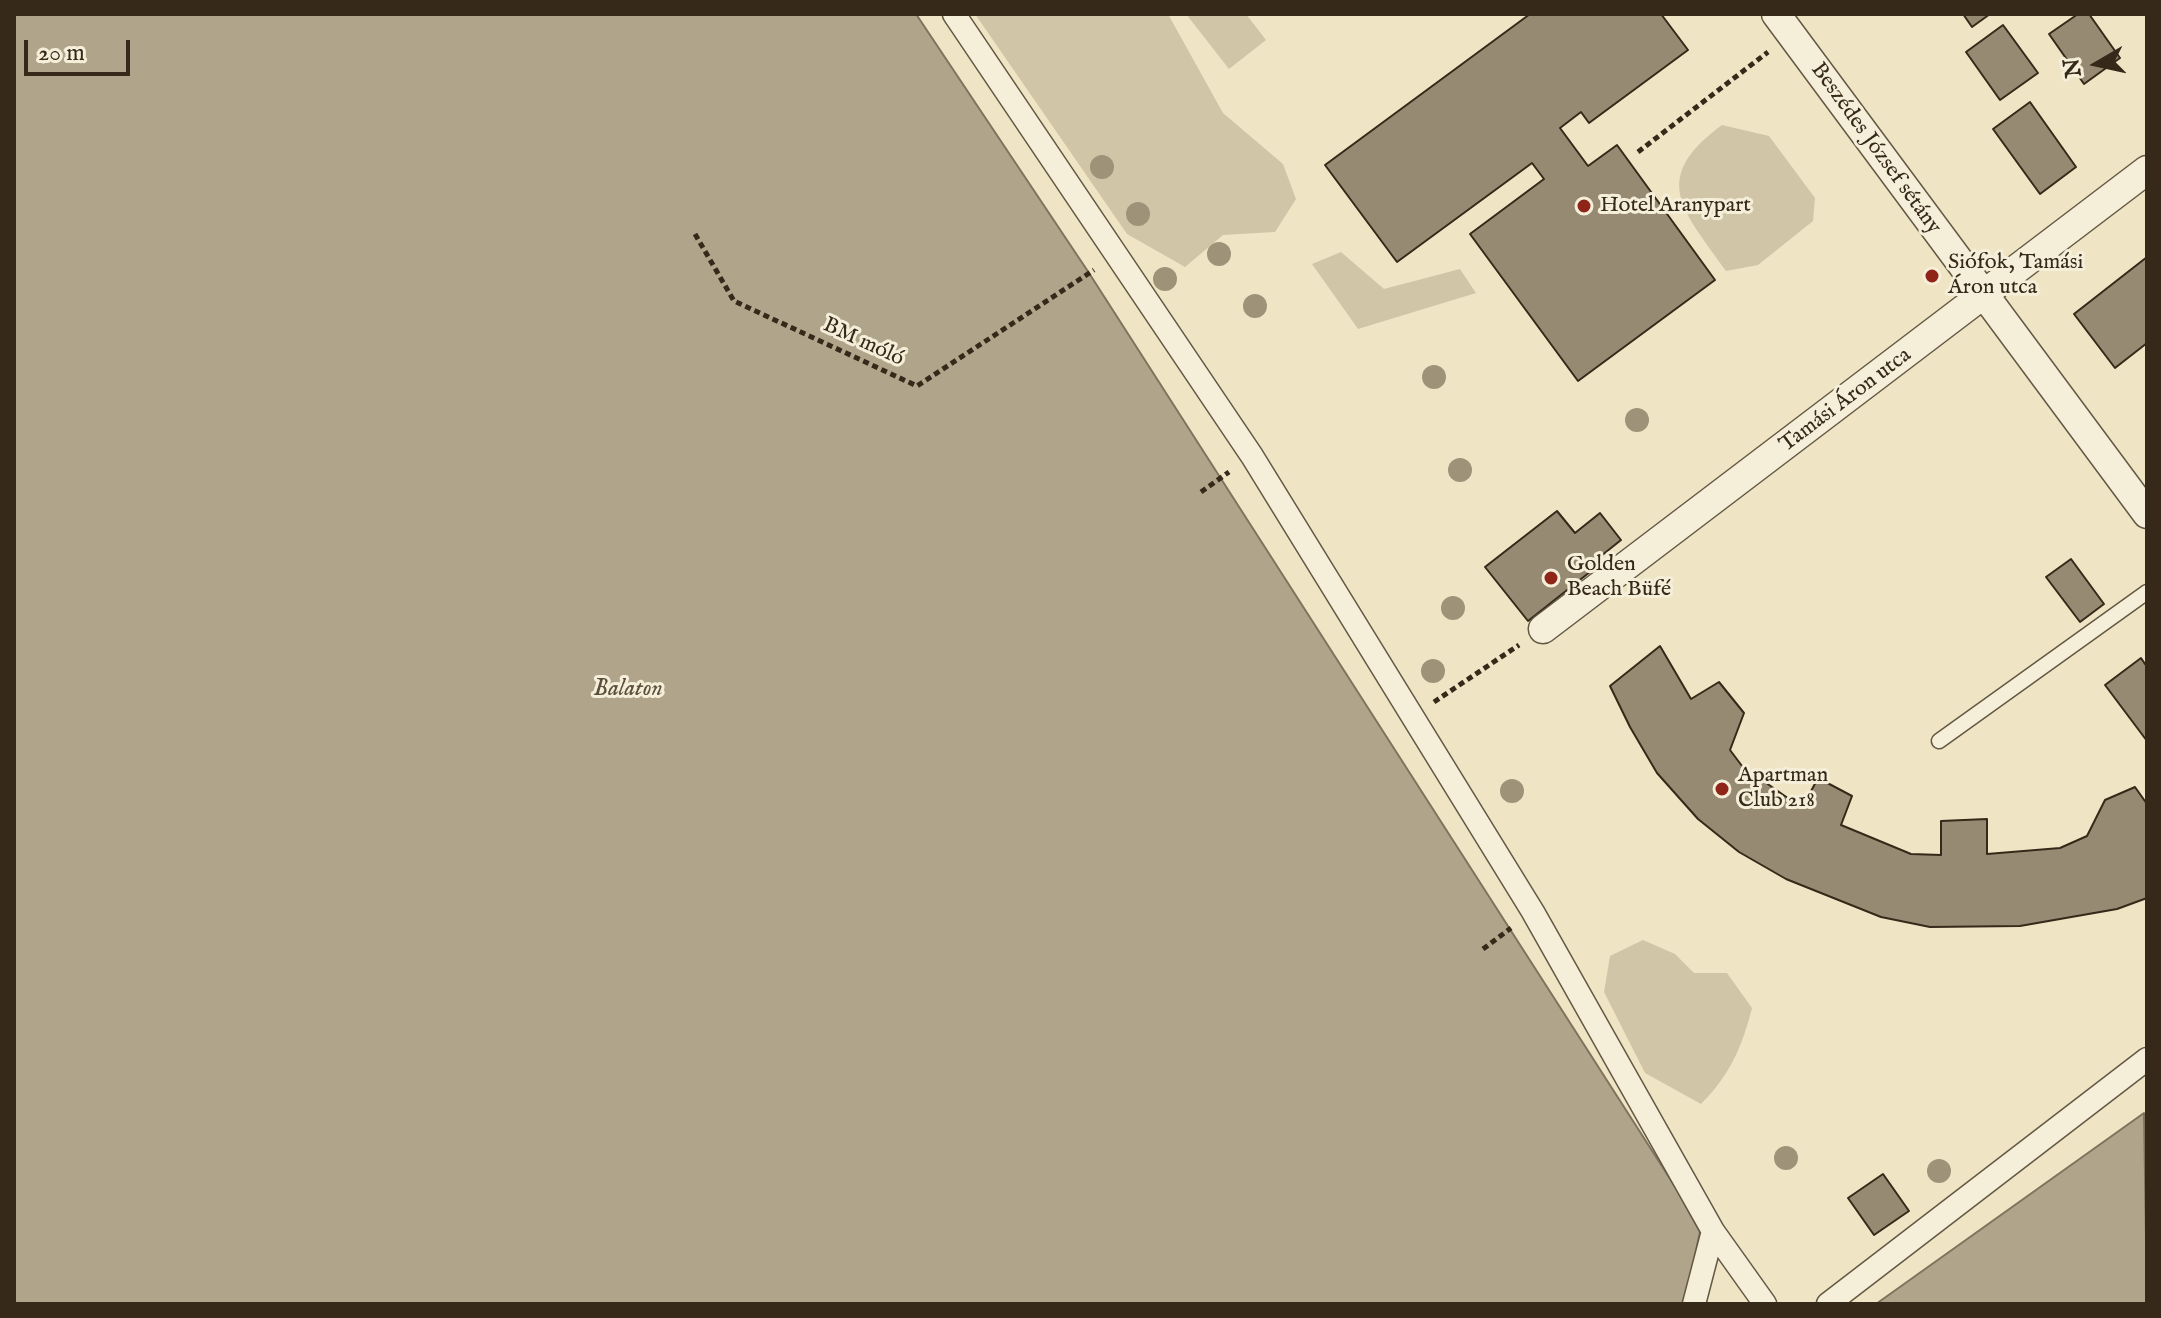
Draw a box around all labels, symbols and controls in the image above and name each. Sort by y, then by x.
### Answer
scale bar [28,24,134,74]
north arrow [2057,24,2137,104]
text: 20 m [38,38,85,69]
text: N [2058,56,2089,79]
street label: Beszédes József sétány [1804,58,1946,240]
place label: Hotel Aranypart [1600,193,1751,219]
marker: Hotel Aranypart [1575,197,1593,215]
place label: Siófok, Tamási Áron utca [1948,250,2083,302]
marker: Siófok, Tamási Áron utca [1923,267,1941,285]
street label: BM móló [818,313,908,373]
street label: Tamási Áron utca [1775,343,1917,459]
place label: Golden Beach Büfé [1567,552,1671,604]
marker: Golden Beach Büfé [1542,569,1560,587]
water label: Balaton [593,676,663,704]
place label: Apartman Club 218 [1738,763,1828,814]
marker: Apartman Club 218 [1713,780,1731,798]

